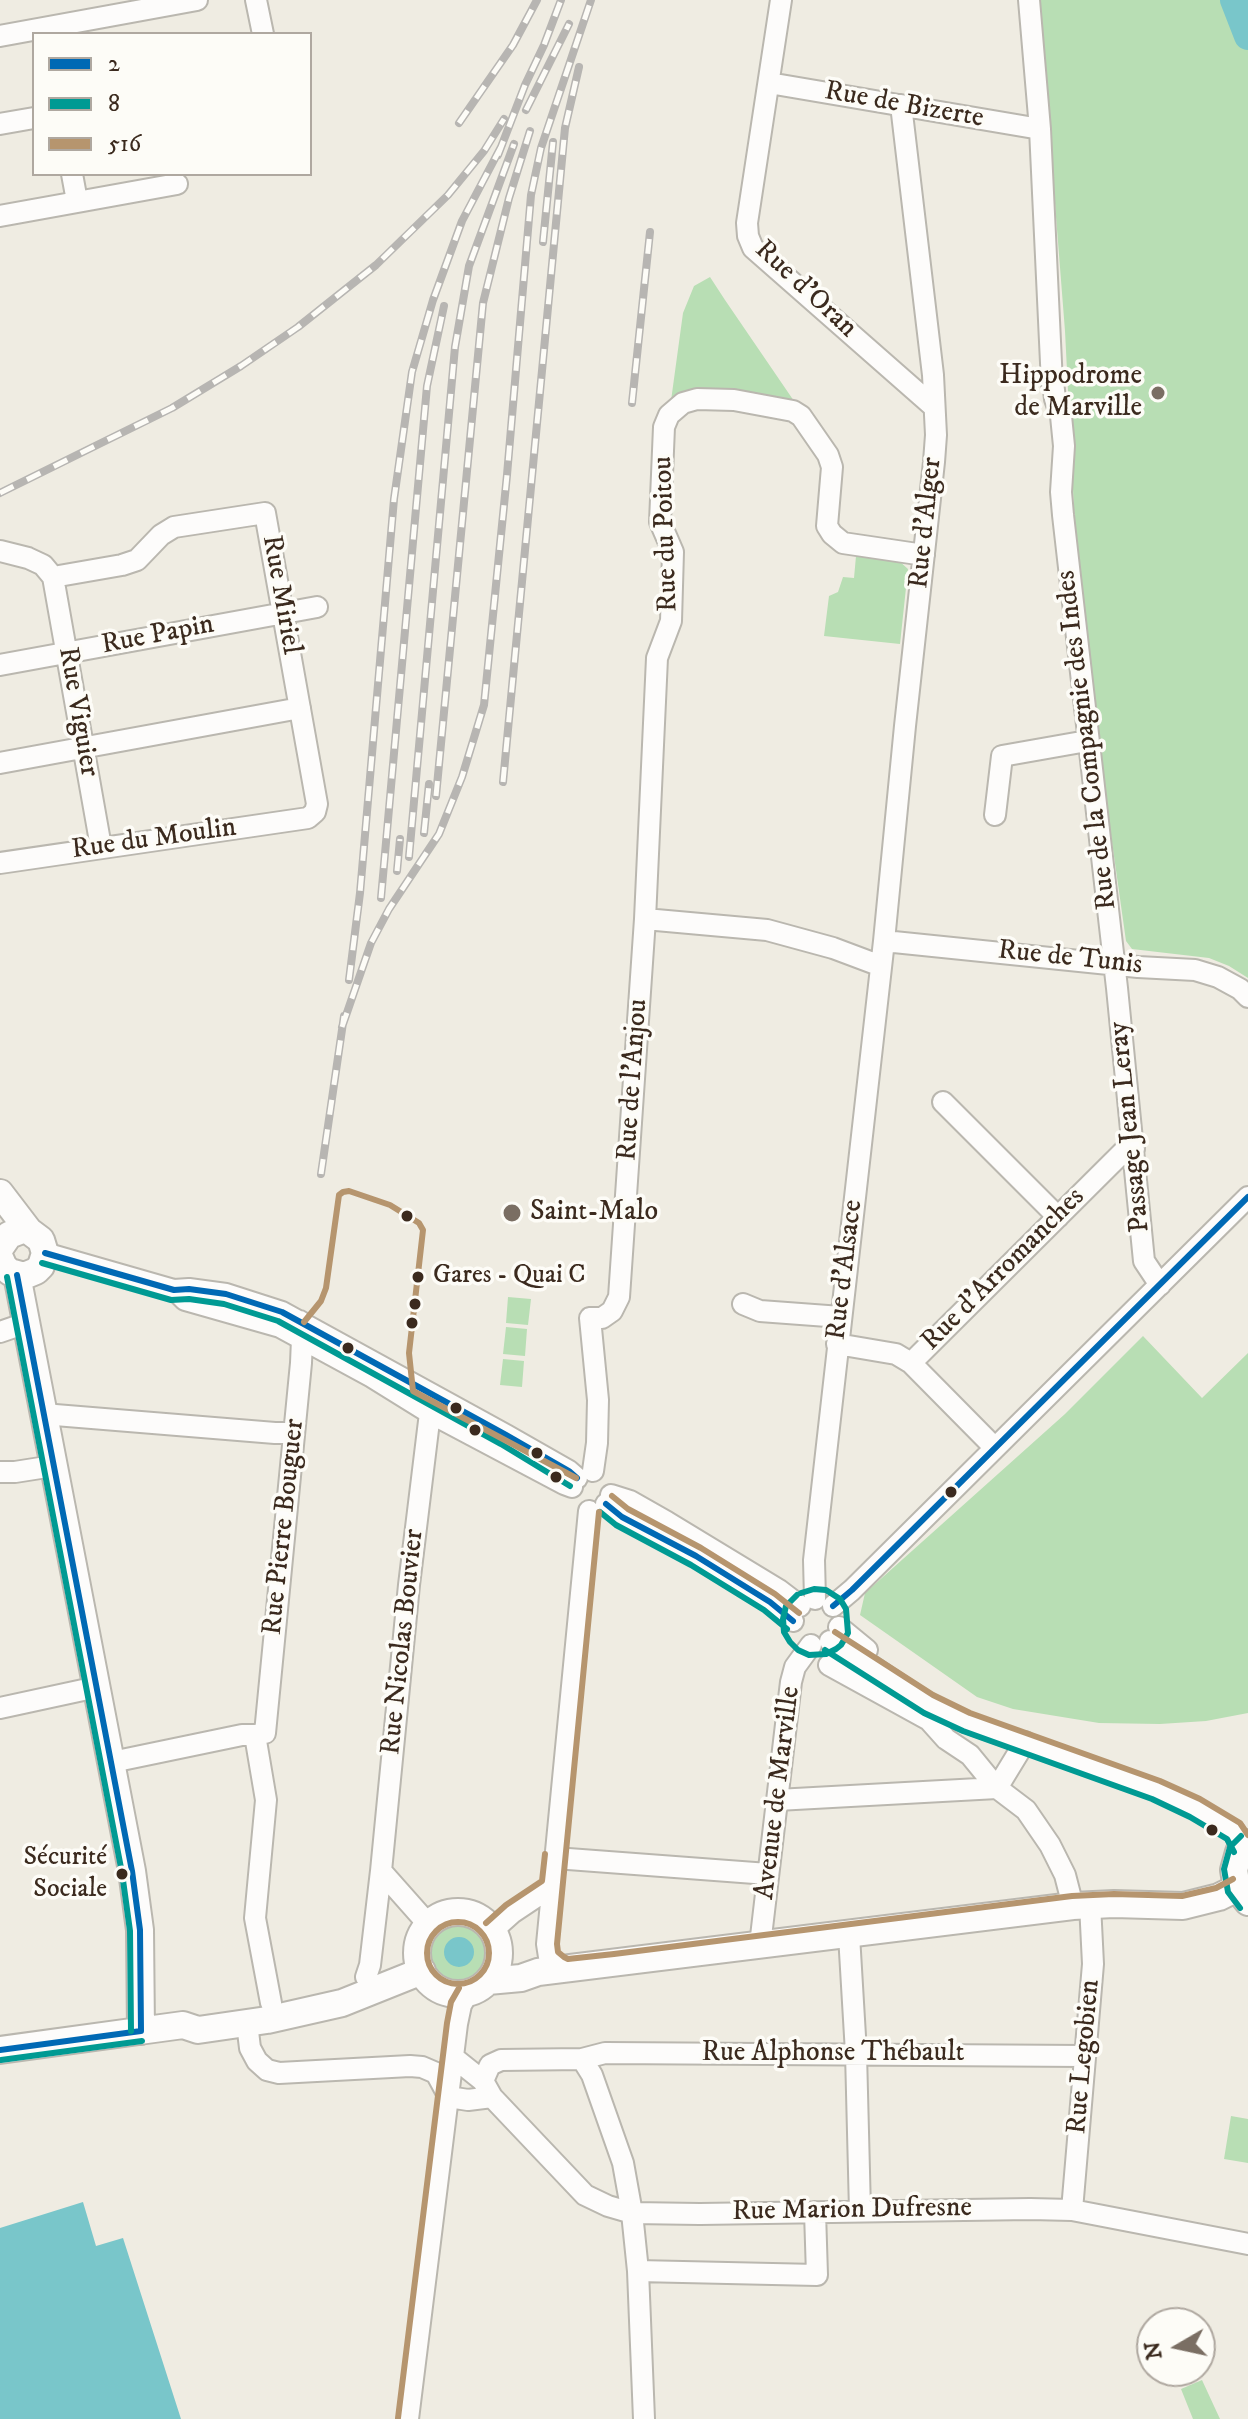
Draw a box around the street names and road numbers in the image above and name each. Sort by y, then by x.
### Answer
street label: Rue de Bizerte [822,75,986,137]
street label: Rue d'Oran [747,234,863,346]
street label: Rue du Poitou [647,456,687,612]
street label: Rue d'Alger [903,456,951,590]
street label: Rue Miriel [253,533,307,657]
street label: Rue de la Compagnie des Indes [1050,568,1126,912]
street label: Rue Papin [99,609,217,663]
street label: Rue Viguier [49,645,105,779]
street label: Rue du Moulin [70,812,238,868]
street label: Rue de Tunis [996,935,1144,983]
street label: Rue de l'Anjou [612,998,656,1162]
street label: Passage Jean Leray [1103,1020,1159,1234]
street label: Rue d'Arromanches [915,1181,1093,1359]
street label: Rue d'Alsace [821,1198,871,1342]
street label: Rue Pierre Bouguer [257,1417,313,1637]
street label: Rue Nicolas Bouvier [375,1527,433,1757]
street label: Avenue de Marville [749,1685,809,1901]
street label: Rue Legobien [1061,1978,1109,2136]
street label: Rue Alphonse Thébault [702,2037,964,2071]
street label: Rue Marion Dufresne [732,2192,972,2230]

